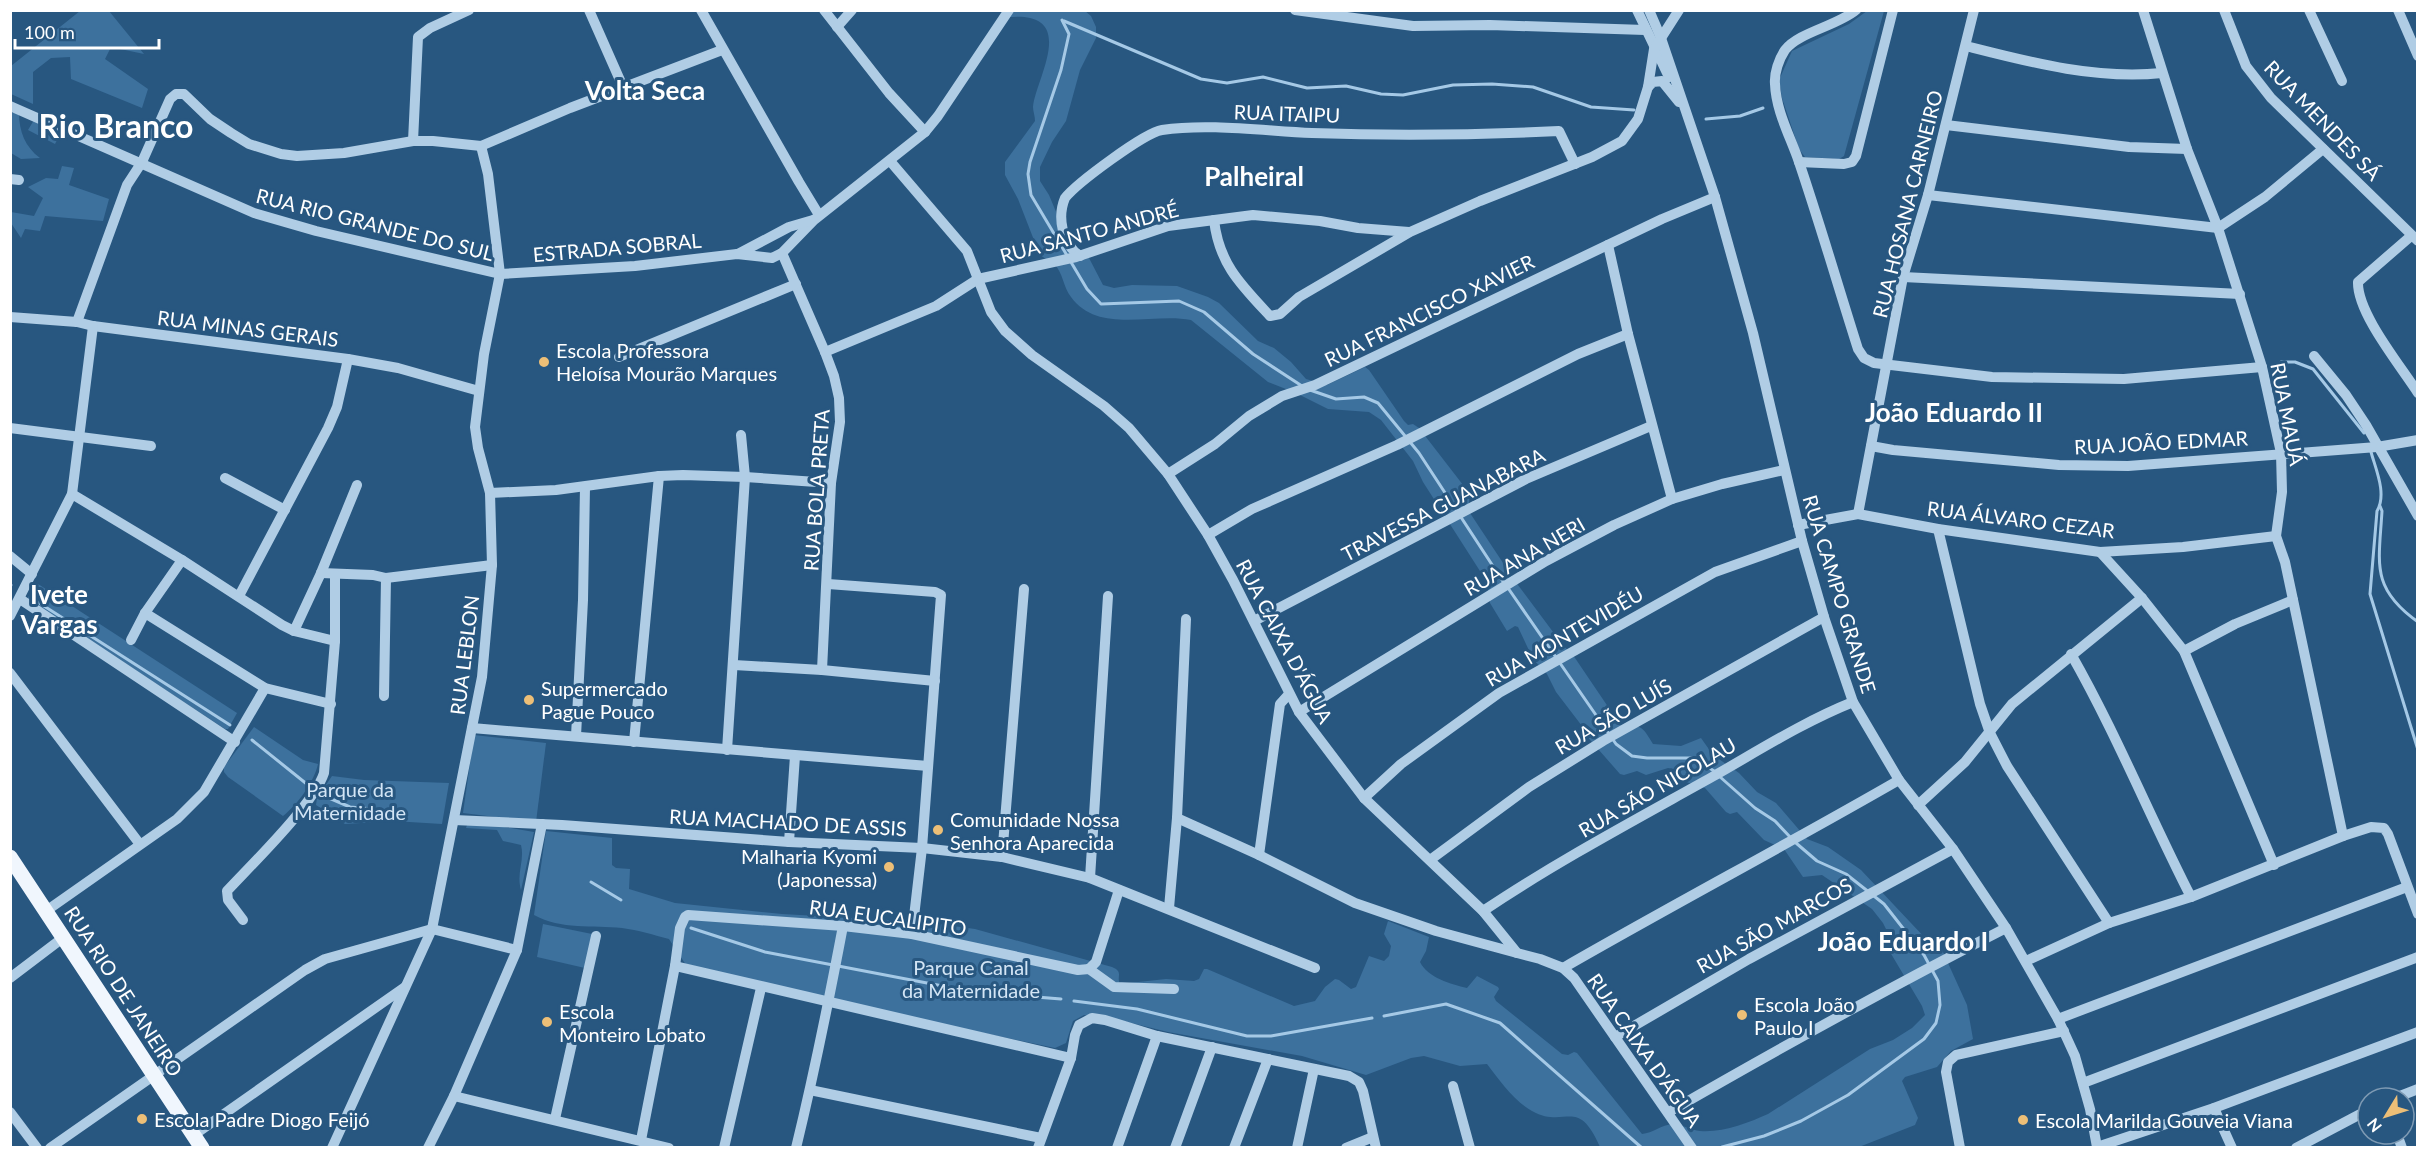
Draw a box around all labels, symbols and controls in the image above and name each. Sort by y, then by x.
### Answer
scale bar [15,12,159,50]
text: 100 m [24,21,75,43]
street label: RUA MENDES SÁ [2260,55,2387,185]
district label: Volta Seca [584,74,705,106]
street label: RUA HOSANA CARNEIRO [1867,88,1947,320]
street label: RUA ITAIPU [1233,99,1341,127]
district label: Rio Branco [39,106,193,145]
district label: Palheiral [1204,160,1304,192]
street label: RUA RIO GRANDE DO SUL [254,183,496,265]
street label: RUA SANTO ANDRÉ [997,197,1181,267]
street label: ESTRADA SOBRAL [532,228,702,266]
street label: RUA FRANCISCO XAVIER [1320,249,1538,371]
street label: RUA MINAS GERAIS [156,305,340,351]
place label: Escola Professora Heloísa Mourão Marques [556,338,777,385]
marker: Escola Professora Heloísa Mourão Marques [537,355,551,369]
street label: RUA MAUÁ [2266,360,2310,468]
district label: João Eduardo II [1865,396,2043,428]
street label: RUA BOLA PRETA [798,408,834,572]
street label: RUA JOÃO EDMAR [2073,425,2249,459]
street label: TRAVESSA GUANABARA [1337,442,1549,566]
street label: RUA CAMPO GRANDE [1798,492,1882,696]
street label: RUA ÁLVARO CEZAR [1926,496,2117,542]
street label: RUA ANA NERI [1459,512,1589,600]
street label: RUA CAIXA D'ÁGUA [1232,555,1339,727]
district label: Ivete Vargas [19,578,98,640]
street label: RUA MONTEVIDÉU [1481,581,1647,691]
street label: RUA LEBLON [445,594,483,716]
street label: RUA SÃO LUÍS [1550,673,1676,759]
place label: Supermercado Pague Pouco [541,676,668,723]
marker: Supermercado Pague Pouco [522,693,536,707]
street label: RUA SÃO NICOLAU [1574,732,1740,842]
park label: Parque da Maternidade [294,777,406,824]
street label: RUA MACHADO DE ASSIS [669,804,907,840]
place label: Comunidade Nossa Senhora Aparecida [950,807,1120,854]
marker: Comunidade Nossa Senhora Aparecida [931,823,945,837]
place label: Malharia Kyomi (Japonessa) [741,844,877,891]
marker: Malharia Kyomi (Japonessa) [882,860,896,874]
street label: RUA SÃO MARCOS [1692,872,1856,978]
street label: RUA EUCALIPITO [808,894,968,940]
street label: RUA RIO DE JANEIRO [60,901,188,1081]
district label: João Eduardo I [1818,925,1988,957]
park label: Parque Canal da Maternidade [902,955,1040,1002]
street label: RUA CAIXA D'ÁGUA [1583,969,1707,1132]
place label: Escola João Paulo I [1754,992,1855,1039]
place label: Escola Monteiro Lobato [559,999,706,1046]
marker: Escola João Paulo I [1735,1008,1749,1022]
marker: Escola Monteiro Lobato [540,1015,554,1029]
north arrow [2356,1086,2416,1146]
place label: Escola Padre Diogo Feijó [154,1107,370,1131]
place label: Escola Marilda Gouveia Viana [2035,1108,2293,1132]
marker: Escola Padre Diogo Feijó [135,1112,149,1126]
marker: Escola Marilda Gouveia Viana [2016,1113,2030,1127]
text: N [2363,1115,2385,1136]

